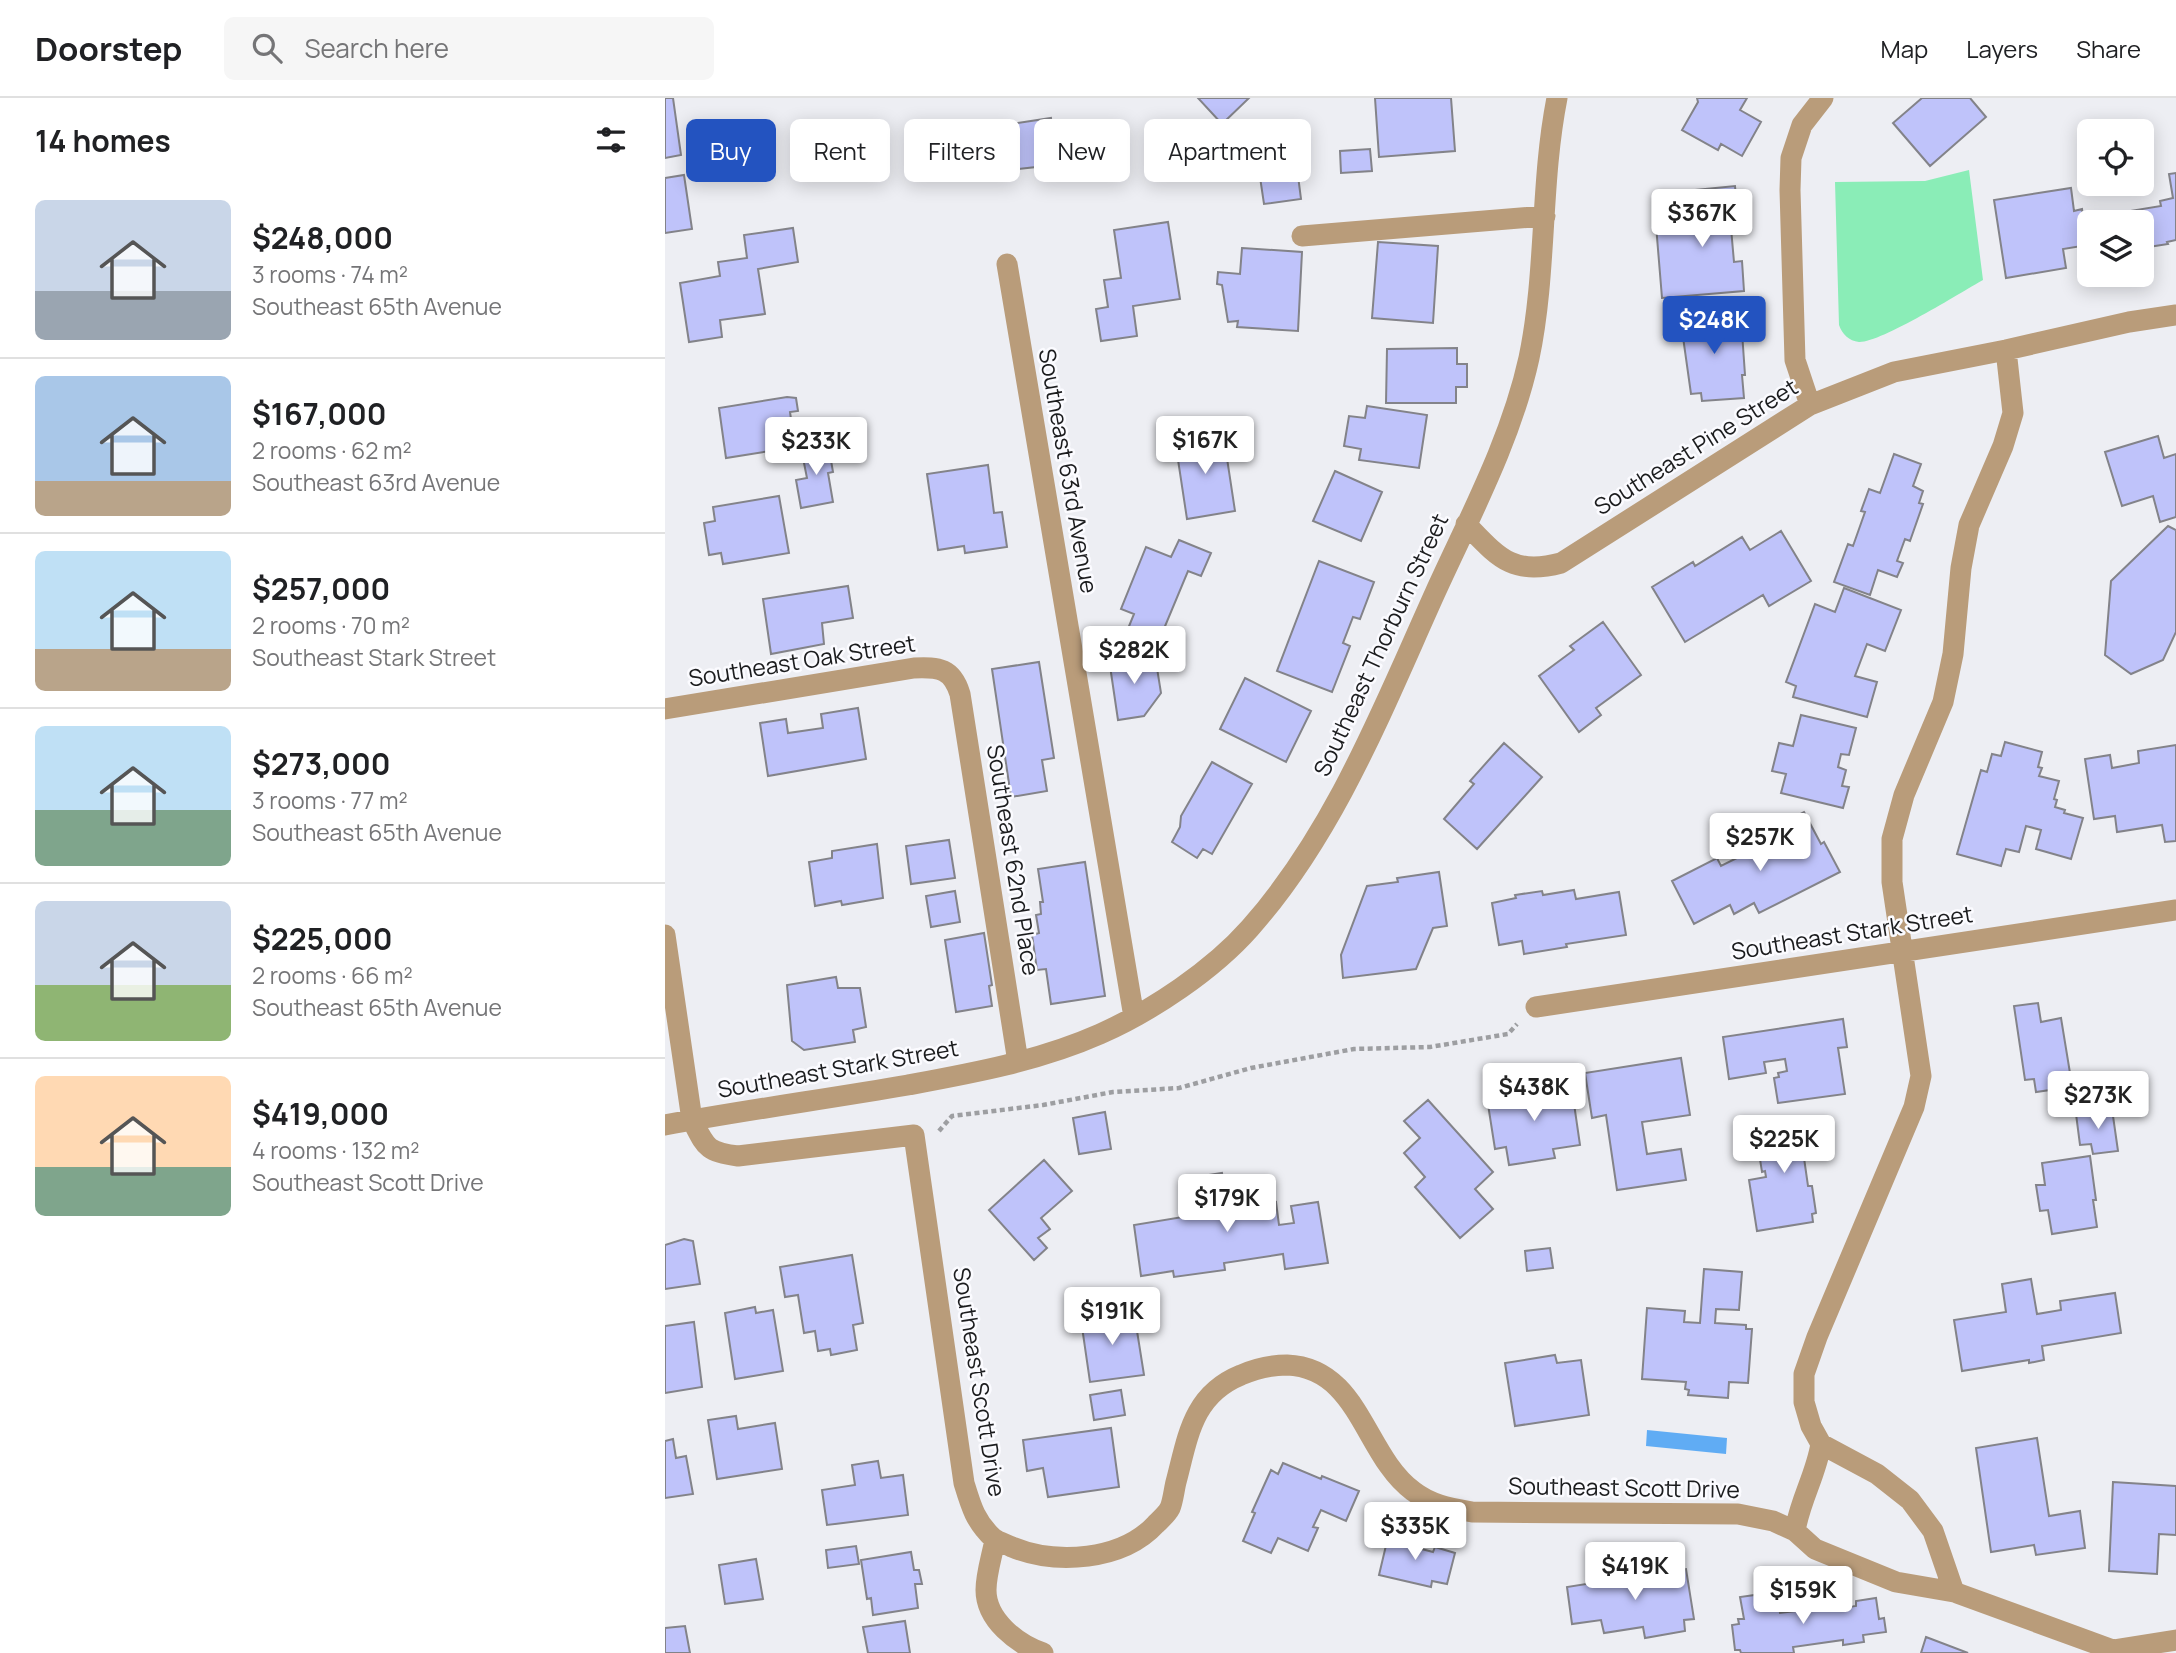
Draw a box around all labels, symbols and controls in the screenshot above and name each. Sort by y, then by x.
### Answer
search box [224,17,714,80]
text: Doorstep [35,26,182,71]
icon: search [248,29,286,67]
text: Search here [304,30,449,66]
text: Map [1881,32,1928,65]
text: Layers [1966,32,2038,65]
text: Share [2076,32,2141,65]
chip: Buy [686,119,776,182]
chip: Rent [790,119,890,182]
chip: Filters [904,119,1020,182]
chip: New [1034,119,1130,182]
chip: Apartment [1144,119,1311,182]
map controls [2077,119,2154,287]
button: locate [2077,119,2154,196]
text: 14 homes [35,120,171,161]
icon: filters [592,121,630,159]
pin: $367K [1653,190,1751,249]
text: $367K [1667,196,1737,228]
button: layers [2077,210,2154,287]
text: $248,000 [252,217,393,258]
icon: home [91,228,175,312]
text: 3 rooms · 74 m² [252,258,408,290]
text: Southeast 65th Avenue [252,290,502,322]
pin: $248K [1665,296,1763,356]
text: $248K [1679,303,1749,335]
street label: Southeast 63rd Avenue [1032,346,1106,596]
street label: Southeast Pine Street [1587,370,1803,522]
text: $167,000 [252,393,386,434]
icon: home [91,404,175,488]
pin: $167K [1156,416,1254,476]
pin: $233K [767,418,865,477]
text: $167K [1172,423,1238,455]
text: $233K [781,424,851,456]
text: 2 rooms · 62 m² [252,434,412,466]
text: Southeast 63rd Avenue [252,466,500,498]
street label: Southeast Thorburn Street [1305,508,1455,781]
text: $257,000 [252,568,390,609]
icon: home [91,579,175,663]
text: 2 rooms · 70 m² [252,609,410,641]
street label: Southeast Oak Street [686,626,918,694]
pin: $282K [1085,626,1183,686]
text: $282K [1099,633,1169,665]
text: Southeast Stark Street [252,641,496,673]
street label: Southeast 62nd Place [980,742,1048,978]
text: $273,000 [252,743,390,784]
icon: home [91,754,175,838]
text: 3 rooms · 77 m² [252,784,408,816]
pin: $257K [1711,814,1809,873]
text: Southeast 65th Avenue [252,816,502,848]
text: $257K [1726,820,1794,852]
street label: Southeast Stark Street [1729,897,1975,967]
text: $225,000 [252,918,392,959]
icon: home [91,929,175,1013]
text: 2 rooms · 66 m² [252,959,413,991]
text: Southeast 65th Avenue [252,991,502,1023]
street label: Southeast Stark Street [715,1031,961,1105]
pin: $438K [1485,1063,1583,1123]
text: $438K [1499,1070,1569,1102]
pin: $273K [2049,1072,2147,1131]
text: $273K [2064,1078,2132,1110]
text: $419,000 [252,1093,389,1134]
icon: home [91,1104,175,1188]
pin: $225K [1735,1116,1833,1175]
text: $225K [1749,1122,1819,1154]
text: 4 rooms · 132 m² [252,1134,420,1166]
text: Southeast Scott Drive [252,1166,484,1198]
pin: $179K [1178,1174,1276,1234]
text: $179K [1194,1181,1260,1213]
street label: Southeast Scott Drive [946,1265,1014,1499]
pin: $191K [1063,1288,1161,1347]
text: $191K [1080,1294,1144,1326]
street label: Southeast Scott Drive [1508,1469,1740,1505]
pin: $335K [1366,1502,1464,1562]
text: $335K [1380,1509,1450,1541]
pin: $419K [1586,1542,1684,1602]
text: $419K [1601,1549,1669,1581]
pin: $159K [1754,1566,1852,1626]
text: $159K [1769,1573,1837,1605]

